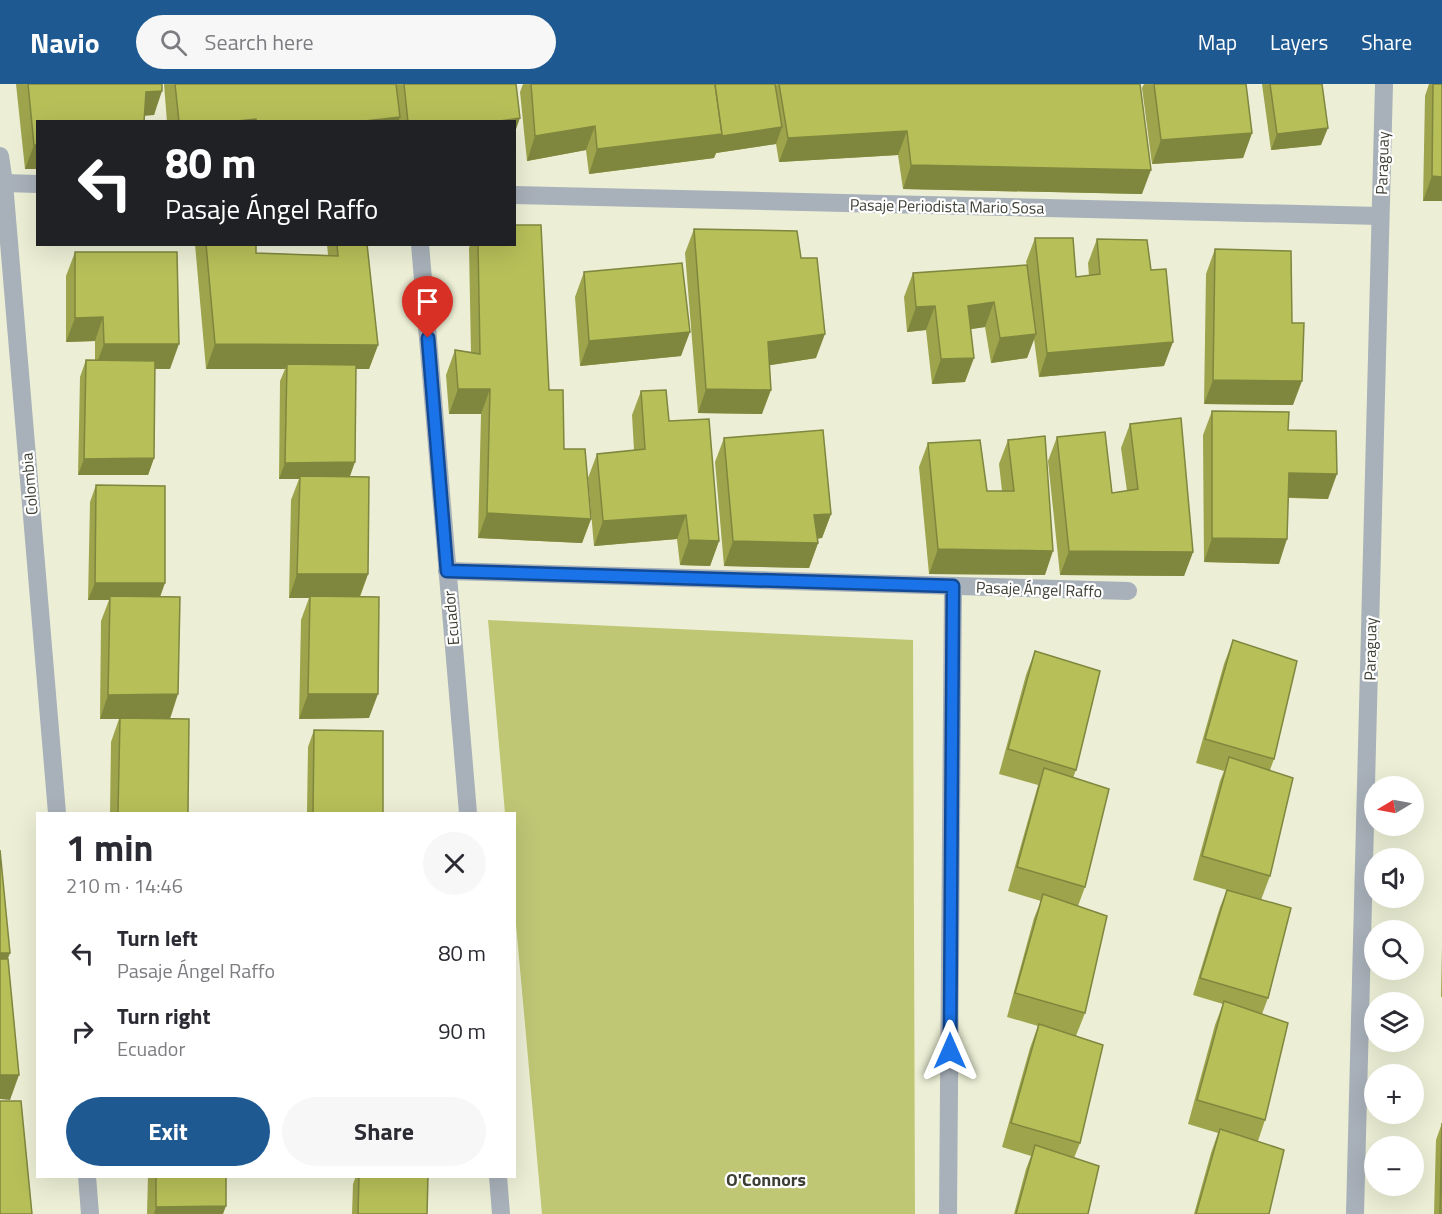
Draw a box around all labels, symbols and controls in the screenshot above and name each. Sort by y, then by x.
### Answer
search box [136,15,556,69]
text: Navio [30,21,100,64]
text: Search here [205,25,314,59]
icon: search [157,26,190,59]
text: Map [1198,26,1237,58]
text: Layers [1270,26,1328,58]
text: Share [1361,26,1412,58]
text: 80 m [165,130,257,194]
street label: Paraguay [1369,131,1395,195]
icon: left [66,144,144,222]
text: Pasaje Ángel Raffo [165,188,378,229]
street label: Pasaje Periodista Mario Sosa [850,192,1044,220]
pin [402,276,453,338]
icon: arrive [411,285,444,318]
street label: Colombia [14,452,44,516]
street label: Pasaje Ángel Raffo [975,575,1103,603]
street label: Ecuador [437,589,465,646]
street label: Paraguay [1357,617,1383,681]
north arrow [1364,776,1424,836]
map controls [1364,776,1424,1196]
text: 1 min [66,820,153,875]
button: close [423,832,486,895]
button: sound [1364,848,1424,908]
text: 210 m · 14:46 [66,870,183,901]
button: search [1364,920,1424,980]
text: Turn left [117,921,198,955]
text: 80 m [438,936,486,970]
icon: left [66,937,99,970]
text: Pasaje Ángel Raffo [117,955,275,986]
button: layers [1364,992,1424,1052]
text: Turn right [117,999,211,1033]
text: 90 m [438,1014,486,1048]
icon: right [66,1015,99,1048]
position arrow [918,1019,982,1083]
text: Ecuador [117,1033,185,1064]
button: + [1364,1064,1424,1124]
button: Exit [66,1097,270,1166]
button: Share [282,1097,486,1166]
button: − [1364,1136,1424,1196]
district label: O'Connors [726,1166,806,1193]

